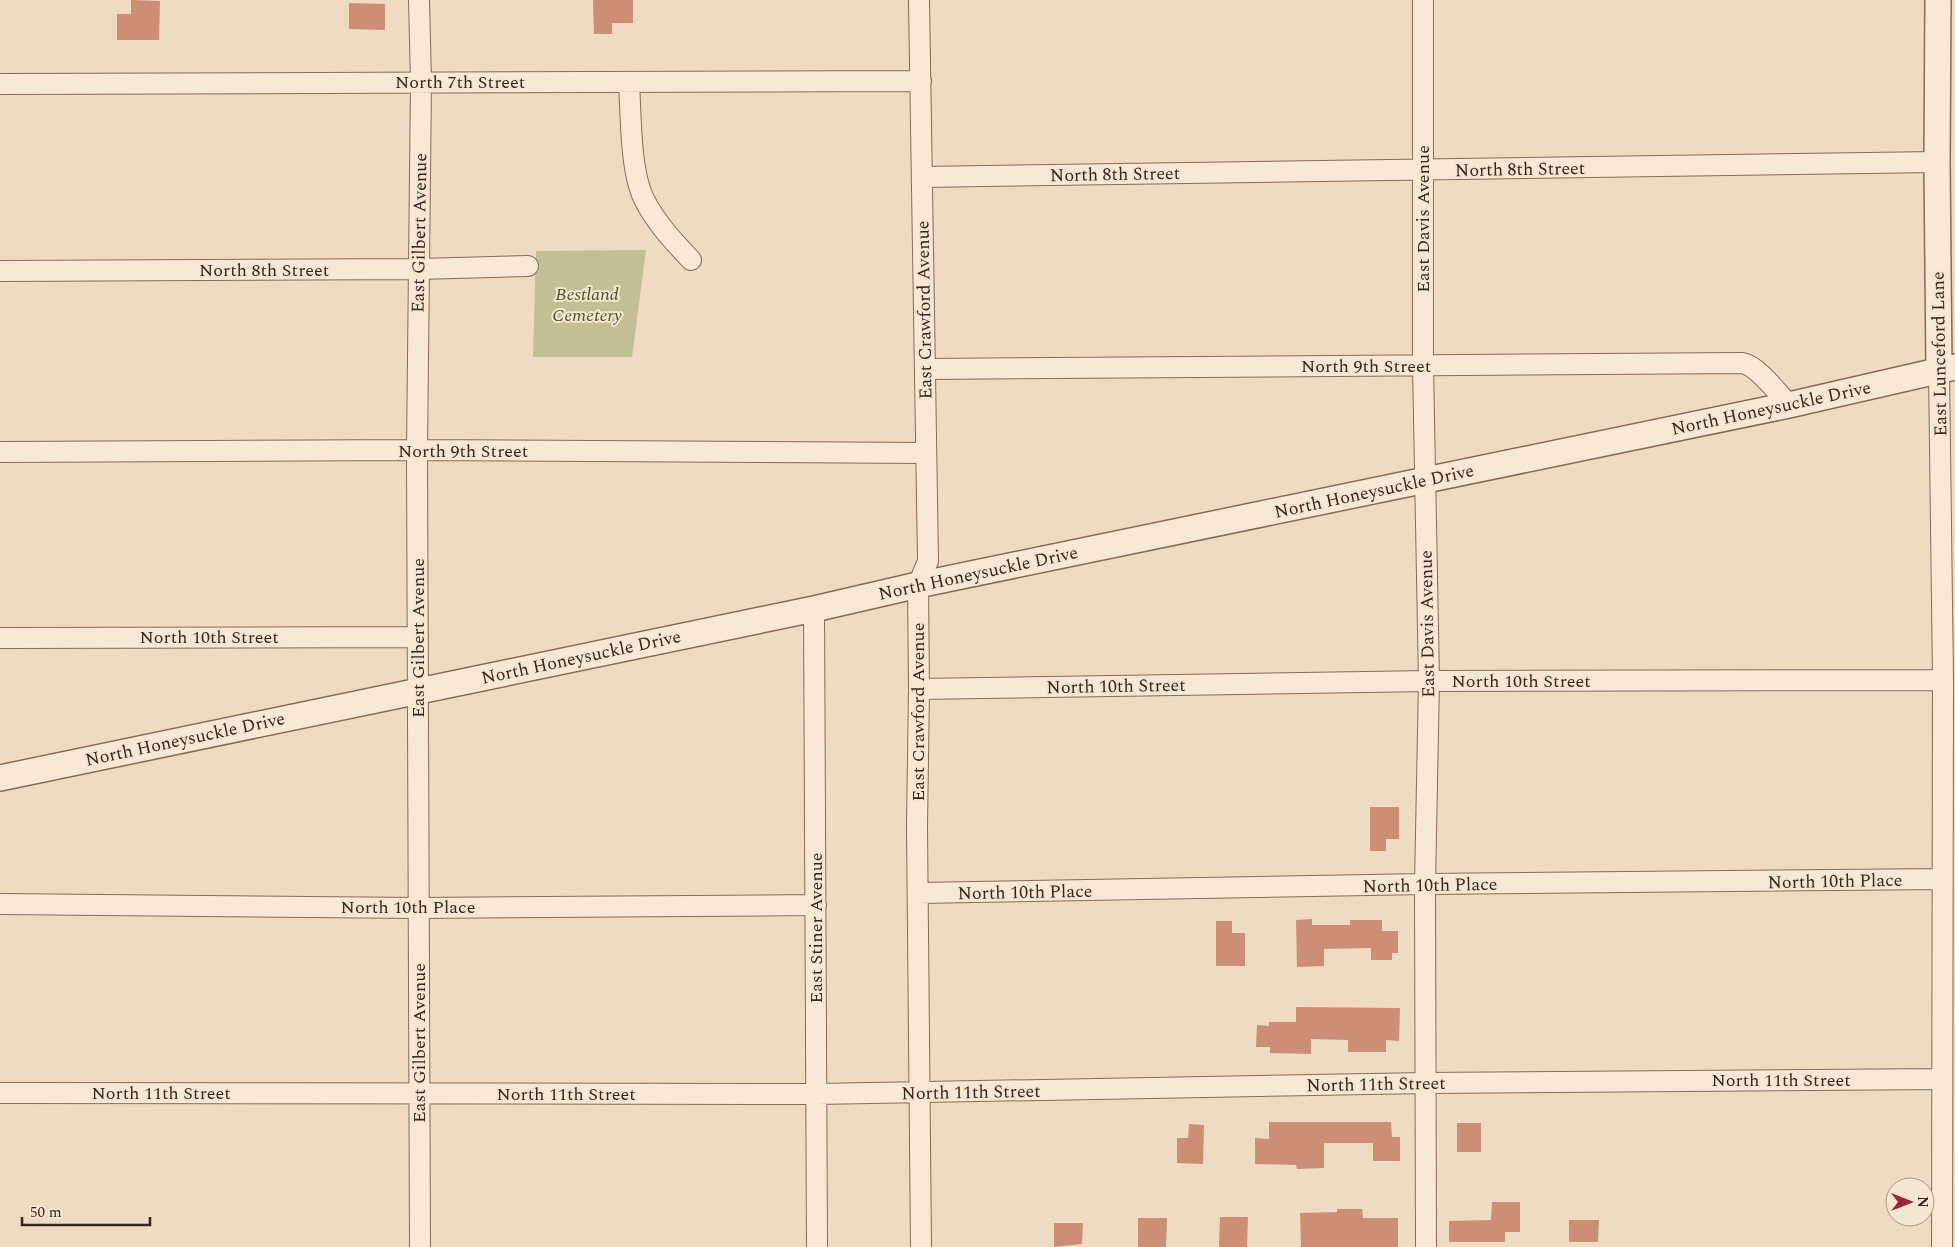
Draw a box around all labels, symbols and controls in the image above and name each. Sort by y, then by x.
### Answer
street label: North 7th Street [395,69,525,96]
street label: East Davis Avenue [1410,145,1437,293]
street label: East Gilbert Avenue [405,153,434,313]
street label: North 8th Street [1455,155,1585,184]
street label: North 8th Street [1050,160,1180,189]
street label: East Crawford Avenue [909,220,940,400]
street label: North 8th Street [199,257,329,284]
street label: East Lunceford Lane [1925,271,1954,437]
park label: Bestland Cemetery [552,281,622,329]
street label: North 9th Street [1301,353,1431,380]
street label: North Honeysuckle Drive [1669,374,1874,443]
street label: North 9th Street [398,438,528,465]
street label: North Honeysuckle Drive [1272,457,1477,526]
street label: North Honeysuckle Drive [876,539,1081,608]
street label: East Davis Avenue [1413,550,1442,698]
street label: East Gilbert Avenue [405,558,432,718]
street label: North Honeysuckle Drive [479,623,684,692]
street label: East Crawford Avenue [905,623,932,801]
street label: North 10th Street [139,624,279,651]
street label: North 10th Street [1451,668,1591,695]
street label: North 10th Street [1046,672,1186,701]
street label: North Honeysuckle Drive [83,705,288,774]
street label: East Stiner Avenue [803,852,830,1004]
street label: North 10th Place [1767,867,1903,896]
street label: North 10th Place [1362,871,1498,900]
street label: North 10th Place [957,878,1093,907]
street label: North 10th Place [341,894,475,921]
street label: East Gilbert Avenue [406,963,433,1123]
street label: North 11th Street [1711,1067,1851,1094]
street label: North 11th Street [1306,1070,1446,1099]
street label: North 11th Street [901,1078,1041,1107]
street label: North 11th Street [91,1080,231,1107]
street label: North 11th Street [496,1081,636,1108]
north arrow [1885,1177,1935,1227]
scale bar [22,1194,150,1226]
text: N [1912,1196,1933,1208]
text: 50 m [30,1201,62,1224]

